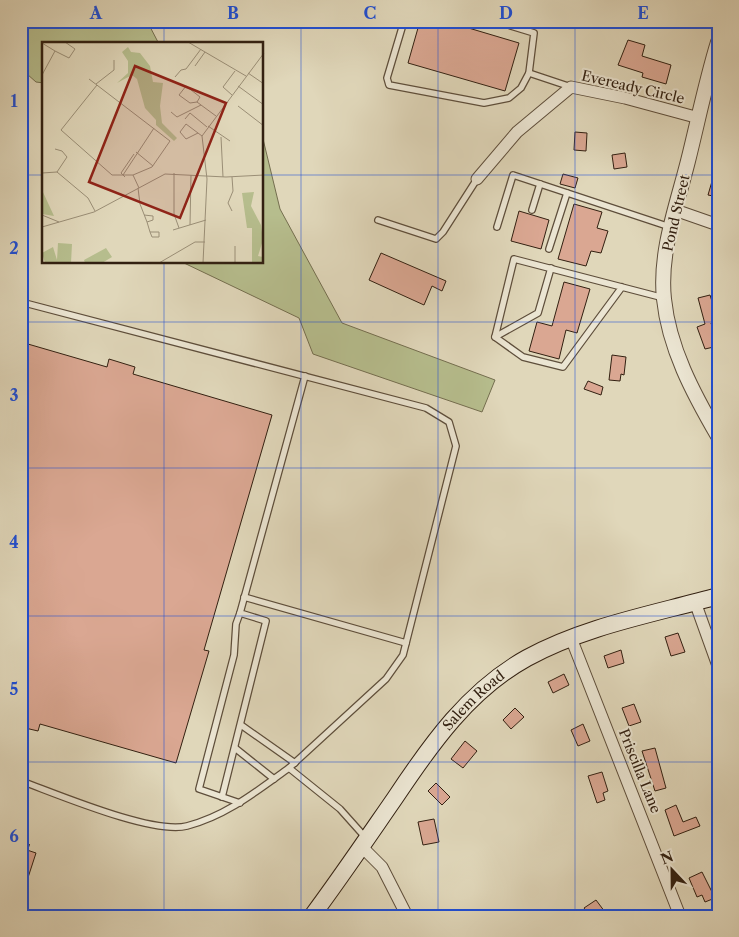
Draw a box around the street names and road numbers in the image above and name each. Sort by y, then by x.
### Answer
street label: Eveready Circle [580,66,686,108]
street label: Pond Street [658,173,694,253]
street label: Salem Road [439,666,508,734]
street label: Priscilla Lane [615,726,665,816]

